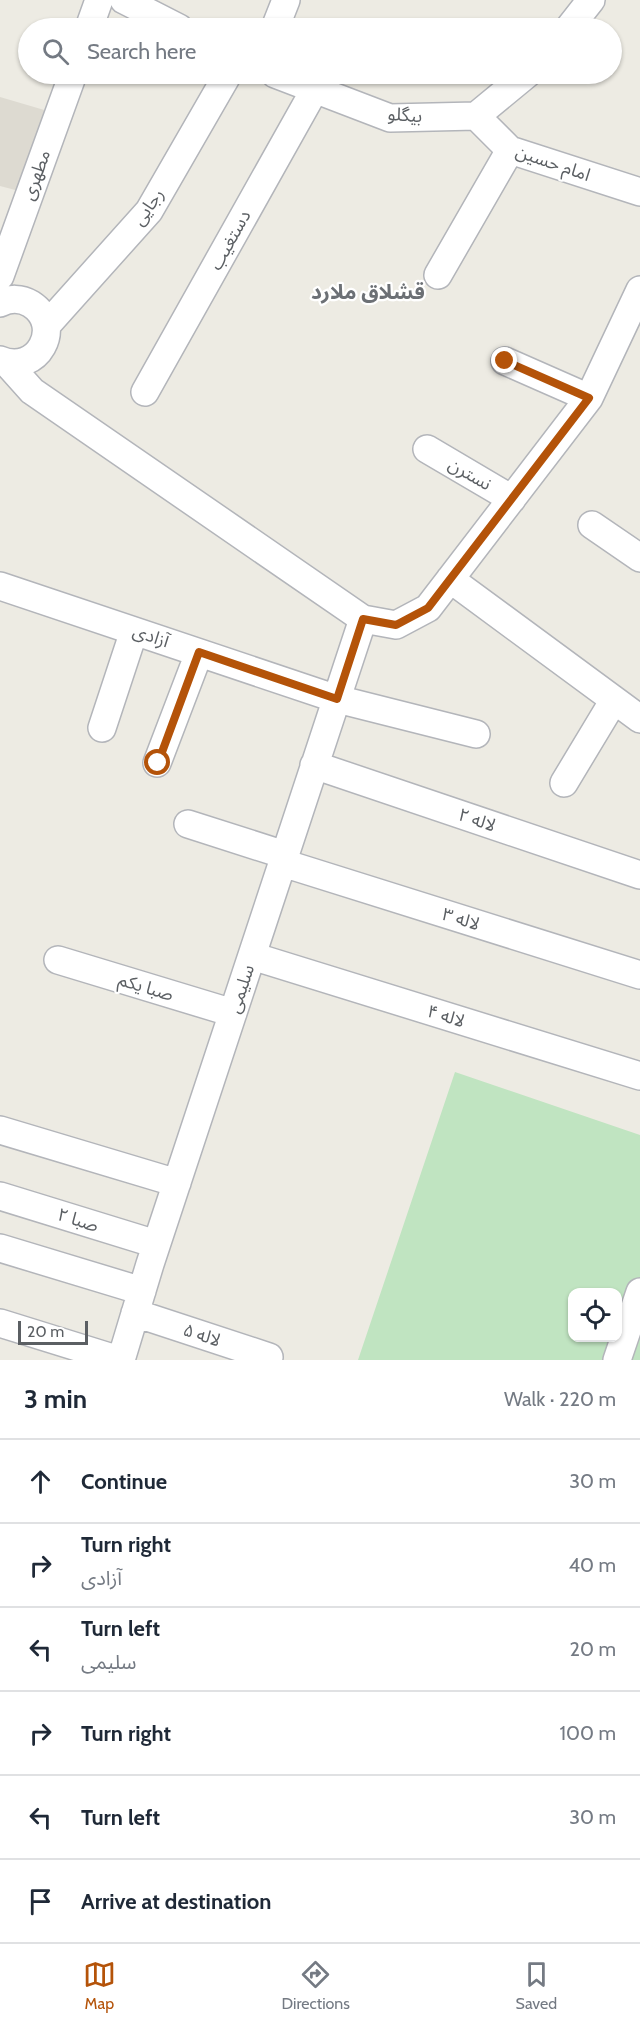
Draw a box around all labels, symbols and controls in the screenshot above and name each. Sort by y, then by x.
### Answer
search box [18,18,622,84]
icon: search [39,35,72,68]
text: Search here [87,38,196,65]
street label: بیگلو [387,103,423,127]
street label: امام حسین [512,140,593,189]
street label: مطهری [17,147,55,203]
street label: رجایی [127,184,169,230]
street label: دستغیب [205,206,255,274]
district label: قشلاق ملارد [311,279,425,304]
route end [491,347,517,373]
street label: نسترن [444,453,496,495]
street label: آزادی [130,620,173,653]
route start [144,749,170,775]
street label: لاله ۲ [455,803,499,837]
street label: لاله ۳ [439,903,483,935]
street label: سلیمی [223,962,259,1016]
street label: صبا یکم [115,968,176,1008]
street label: لاله ۴ [424,1000,468,1032]
street label: صبا ۲ [55,1203,101,1237]
map controls [568,1288,622,1342]
button: locate [568,1288,622,1342]
scale bar [18,1318,88,1346]
street label: لاله ۵ [180,1319,224,1351]
text: 20 m [27,1322,64,1341]
text: 3 min [24,1383,87,1415]
text: Walk · 220 m [504,1387,616,1411]
icon: ahead [24,1465,57,1498]
text: Continue [81,1468,167,1495]
text: 30 m [569,1469,616,1493]
text: Turn right [81,1531,171,1558]
icon: right [24,1549,57,1582]
text: 40 m [568,1553,616,1577]
text: آزادی [81,1566,122,1590]
text: Turn left [81,1615,160,1642]
icon: left [24,1633,57,1666]
text: 20 m [570,1637,616,1661]
text: سلیمی [81,1650,136,1674]
icon: right [24,1717,57,1750]
text: Turn right [81,1720,171,1747]
text: 100 m [560,1721,616,1745]
icon: left [24,1801,57,1834]
text: Turn left [81,1804,160,1831]
text: 30 m [569,1805,616,1829]
icon: arrive [24,1885,57,1918]
text: Arrive at destination [81,1888,271,1915]
tab: Map [83,1958,116,2013]
tab: Directions [282,1958,350,2013]
tab: Saved [516,1958,557,2013]

